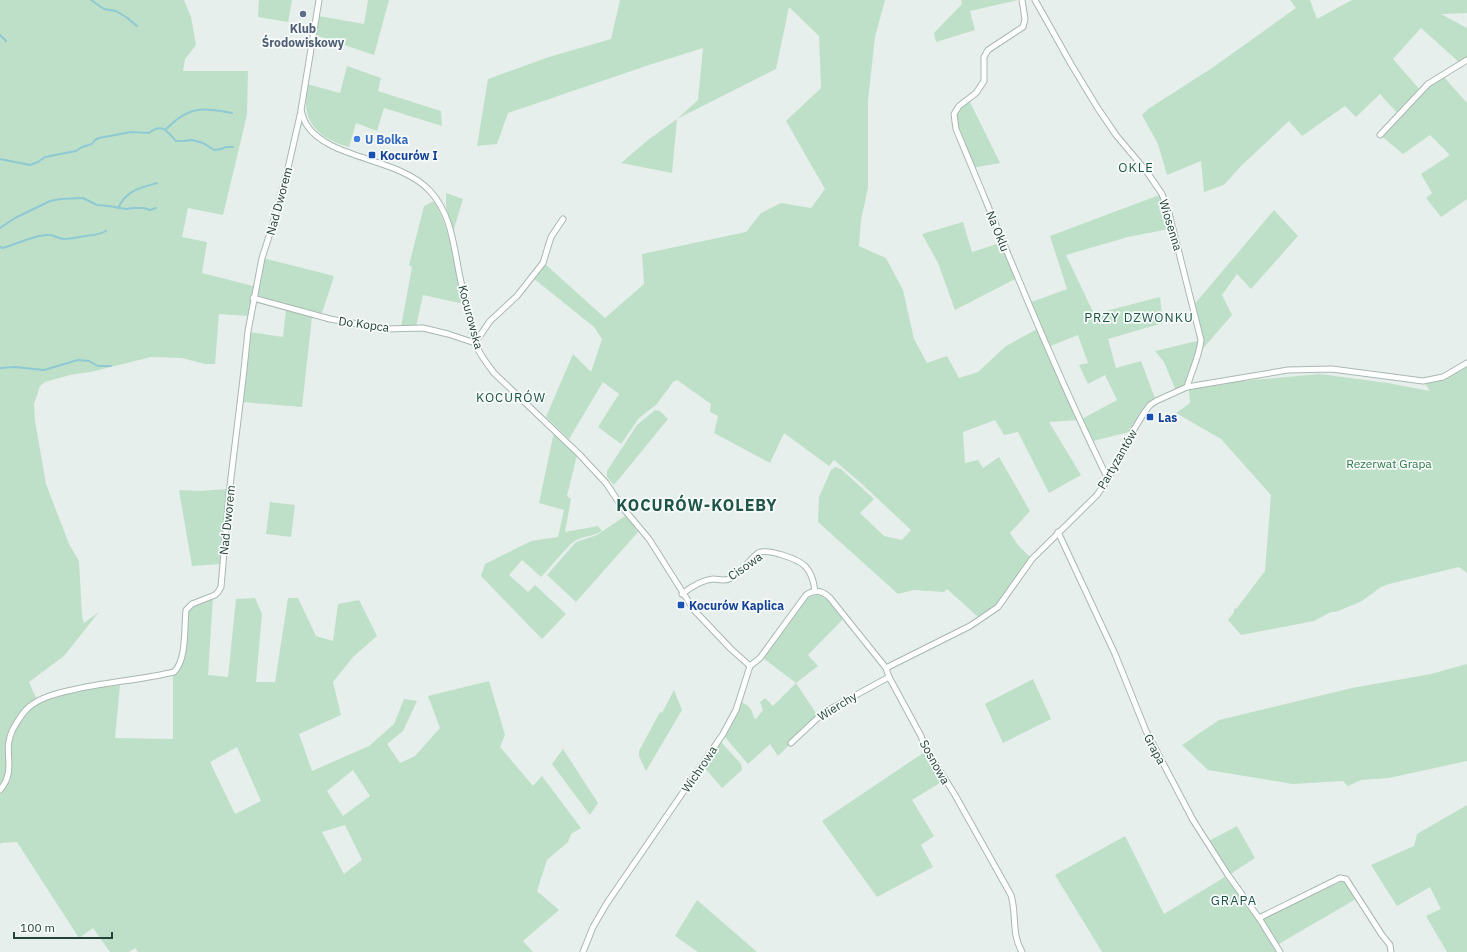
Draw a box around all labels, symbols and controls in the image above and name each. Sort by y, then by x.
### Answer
marker: Klub Środowiskowy [298,9,308,19]
place label: Klub Środowiskowy [262,21,345,50]
place label: U Bolka [365,132,408,147]
marker: U Bolka [352,134,362,144]
place label: Kocurów I [380,148,438,163]
marker: Kocurów I [367,150,377,160]
district label: OKLE [1118,159,1154,176]
street label: Nad Dworem [263,165,295,237]
street label: Wiosenna [1156,198,1186,253]
street label: Na Oklu [983,208,1013,254]
street label: Kocurowska [455,283,487,351]
district label: PRZY DZWONKU [1084,309,1194,326]
street label: Do Kopca [338,313,391,335]
district label: KOCURÓW [476,389,546,406]
place label: Las [1158,410,1177,425]
marker: Las [1145,412,1155,422]
street label: Partyzantów [1094,426,1140,492]
park label: Rezerwat Grapa [1346,456,1432,471]
street label: Nad Dworem [216,484,238,556]
district label: KOCURÓW-KOLEBY [616,494,778,515]
street label: Cisowa [725,548,766,583]
place label: Kocurów Kaplica [689,598,784,613]
marker: Kocurów Kaplica [676,600,686,610]
street label: Wierchy [815,688,859,724]
street label: Grapa [1141,731,1170,767]
street label: Sosnowa [917,737,954,787]
street label: Wichrowa [678,742,720,795]
district label: GRAPA [1211,892,1257,909]
scale bar [14,914,112,940]
text: 100 m [20,920,55,935]

